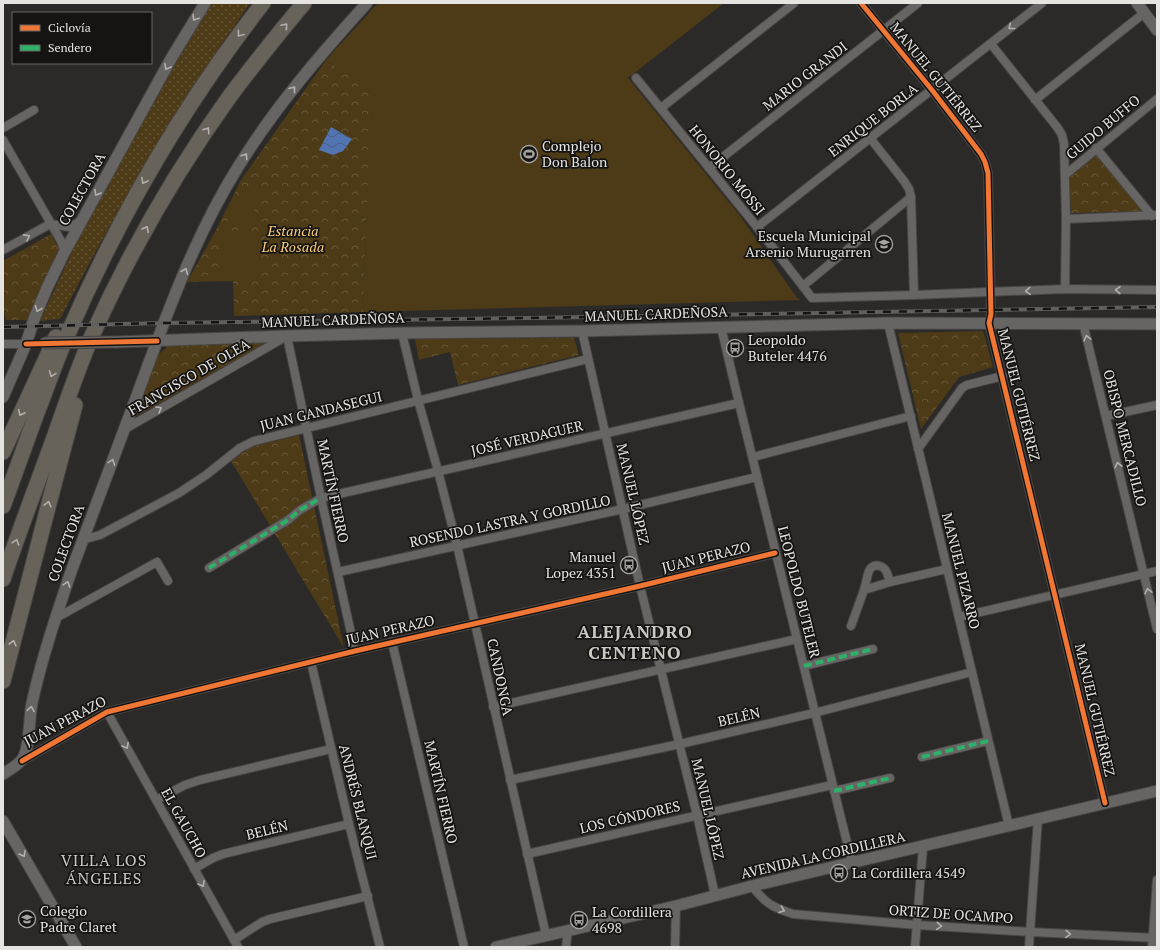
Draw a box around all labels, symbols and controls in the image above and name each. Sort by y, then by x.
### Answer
legend [12,12,152,64]
one-way arrow [193,14,200,21]
street label: MANUEL GUTIÉRREZ [886,18,987,135]
text: Ciclovía [48,20,91,35]
one-way arrow [281,23,288,30]
one-way arrow [1009,23,1016,30]
one-way arrow [237,30,244,37]
street label: MARIO GRANDI [758,37,851,115]
text: Sendero [48,40,92,55]
one-way arrow [164,63,171,70]
street label: ENRIQUE BORLA [824,78,922,161]
one-way arrow [288,86,295,93]
street label: GUIDO BUFFO [1062,90,1144,163]
street label: HONORIO MOSSI [685,120,770,219]
one-way arrow [202,127,209,134]
place label: Complejo Don Balon [542,136,608,171]
sports icon: Complejo Don Balon [519,144,539,164]
street label: COLECTORA [54,148,110,229]
one-way arrow [240,153,248,160]
one-way arrow [142,177,149,184]
one-way arrow [94,189,102,196]
park label: Estancia La Rosada [261,221,324,256]
one-way arrow [142,226,149,233]
place label: Escuela Municipal Arsenio Murugarren [745,226,872,261]
school or university icon: Escuela Municipal Arsenio Murugarren [874,234,894,254]
one-way arrow [23,235,30,242]
one-way arrow [180,268,188,275]
one-way arrow [1025,286,1031,295]
one-way arrow [1115,286,1121,294]
street label: MANUEL CARDEÑOSA [584,301,728,325]
one-way arrow [35,305,43,312]
street label: MANUEL CARDEÑOSA [261,307,405,331]
street label: MANUEL GUTIÉRREZ [994,327,1045,463]
place label: Leopoldo Buteler 4476 [748,330,827,365]
street label: FRANCISCO DE OLEA [124,334,253,419]
one-way arrow [1083,335,1092,342]
bus stop icon: Leopoldo Buteler 4476 [725,338,745,358]
street label: OBISPO MERCADILLO [1099,367,1152,508]
one-way arrow [48,370,56,377]
street label: JUAN GANDASEGUI [258,386,384,435]
one-way arrow [154,407,162,414]
one-way arrow [18,408,26,416]
street label: JOSÉ VERDAGUER [469,415,585,460]
street label: MARTÍN FIERRO [313,437,354,545]
street label: MANUEL LÓPEZ [613,441,654,546]
one-way arrow [108,459,116,466]
one-way arrow [1114,461,1123,468]
street label: ROSENDO LASTRA Y GORDILLO [408,490,612,551]
one-way arrow [44,500,52,507]
street label: COLECTORA [43,501,88,584]
street label: MANUEL PIZARRO [938,511,985,631]
street label: LEOPOLDO BUTELER [774,524,825,660]
street label: JUAN PERAZO [660,536,752,577]
one-way arrow [11,539,19,546]
place label: Manuel Lopez 4351 [546,547,616,582]
bus stop icon: Manuel Lopez 4351 [619,555,639,575]
one-way arrow [62,581,71,588]
one-way arrow [1144,588,1153,595]
street label: JUAN PERAZO [344,610,436,649]
district label: ALEJANDRO CENTENO [577,619,693,664]
street label: CANDONGA [483,637,518,718]
one-way arrow [8,640,16,646]
street label: MANUEL GUTIÉRREZ [1071,642,1120,778]
street label: JUAN PERAZO [20,691,109,750]
street label: BELÉN [716,702,762,731]
one-way arrow [26,706,35,712]
street label: MARTÍN FIERRO [420,738,463,845]
one-way arrow [121,742,128,749]
street label: ANDRÉS BLANQUI [335,742,382,862]
street label: MANUEL LÓPEZ [688,756,729,861]
street label: EL GAUCHO [157,784,212,861]
street label: LOS CÓNDORES [578,796,682,837]
street label: BELÉN [244,815,290,844]
street label: AVENIDA LA CORDILLERA [739,826,907,883]
district label: VILLA LOS ÁNGELES [61,849,147,889]
one-way arrow [18,850,26,857]
bus stop icon: La Cordillera 4549 [829,863,849,883]
place label: La Cordillera 4549 [852,863,965,882]
one-way arrow [198,880,205,887]
street label: ORTIZ DE OCAMPO [888,900,1014,927]
place label: Colegio Padre Claret [40,901,118,936]
place label: La Cordillera 4698 [592,902,672,937]
one-way arrow [778,905,785,914]
school or university icon: Colegio Padre Claret [17,909,37,929]
bus stop icon: La Cordillera 4698 [569,910,589,930]
one-way arrow [936,922,942,931]
one-way arrow [1065,930,1071,938]

